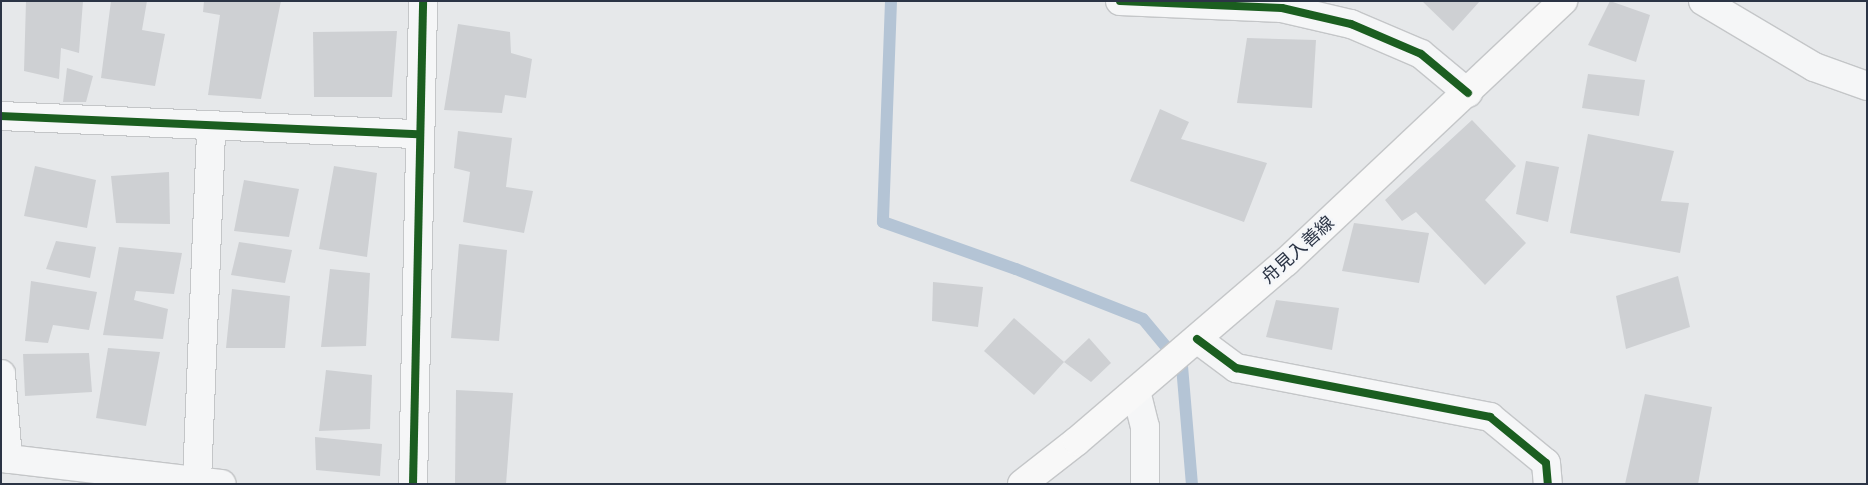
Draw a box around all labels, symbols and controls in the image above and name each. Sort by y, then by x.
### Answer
street label: 舟見入善線 [1257,212,1339,288]

